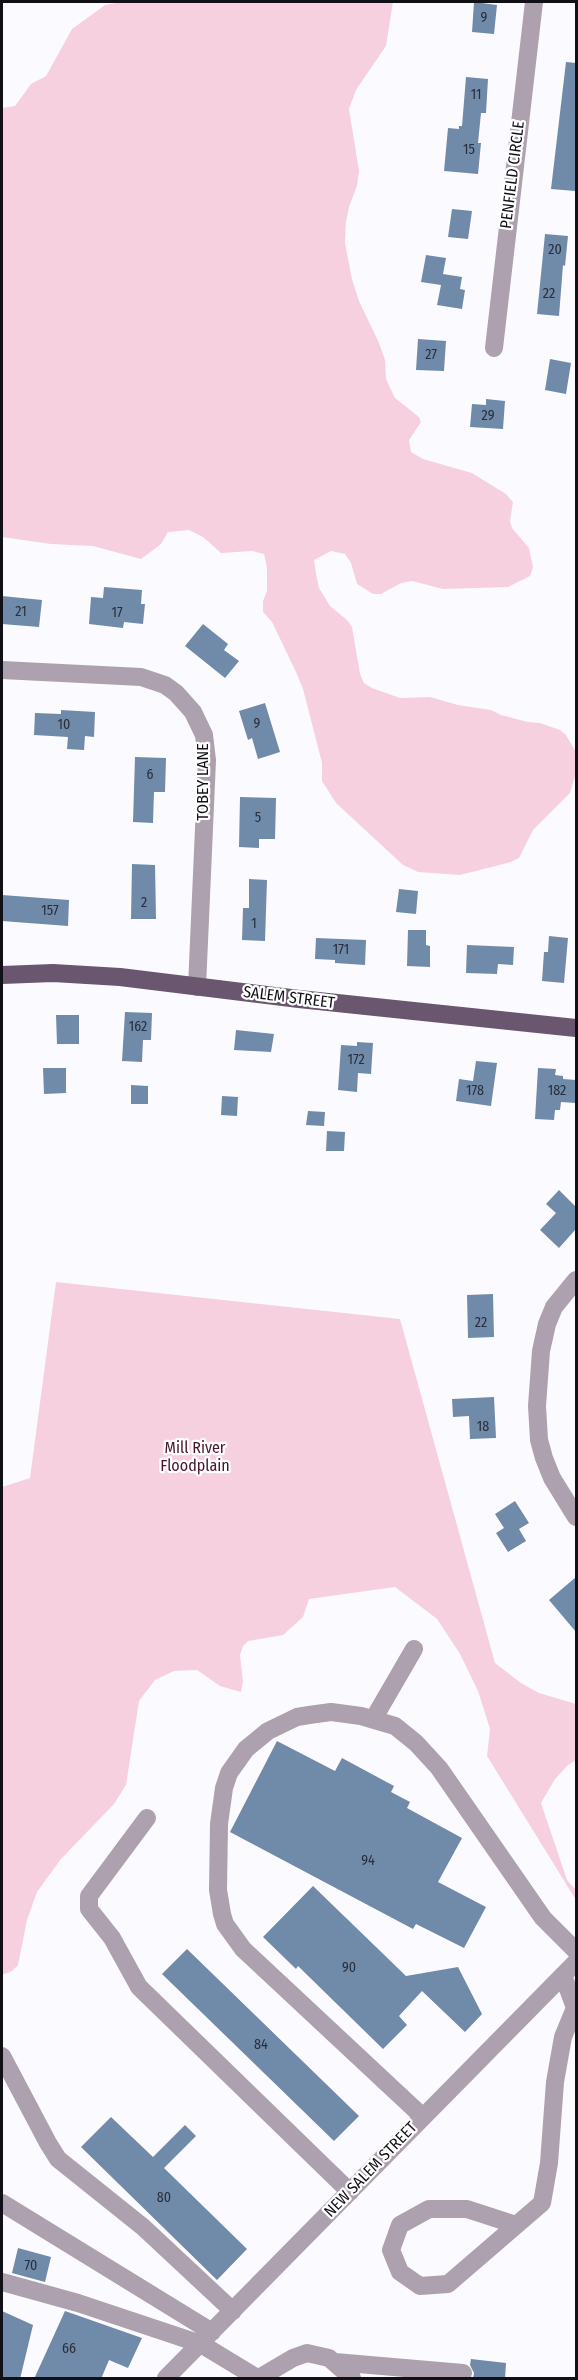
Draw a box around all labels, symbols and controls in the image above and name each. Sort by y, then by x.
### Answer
house number: 9 [481,10,487,26]
house number: 11 [471,87,481,103]
street label: PENFIELD CIRCLE [497,120,529,230]
house number: 15 [463,142,475,158]
house number: 20 [548,242,562,258]
house number: 22 [543,286,555,302]
house number: 27 [425,347,437,363]
house number: 29 [482,408,494,424]
house number: 21 [15,604,27,620]
house number: 17 [111,605,123,621]
house number: 9 [254,716,260,732]
house number: 10 [58,717,70,733]
street label: TOBEY LANE [194,743,214,821]
house number: 6 [147,767,153,783]
house number: 5 [255,810,261,826]
house number: 2 [141,895,147,911]
house number: 157 [41,903,59,919]
house number: 1 [251,916,257,932]
house number: 171 [333,942,349,958]
street label: SALEM STREET [242,983,336,1013]
house number: 162 [129,1019,147,1035]
house number: 172 [347,1052,365,1068]
house number: 178 [466,1083,484,1099]
house number: 182 [548,1083,566,1099]
house number: 22 [475,1315,487,1331]
house number: 18 [477,1419,489,1435]
park label: Mill River Floodplain [160,1439,230,1477]
house number: 94 [361,1853,375,1869]
house number: 90 [342,1960,356,1976]
house number: 84 [254,2037,268,2053]
street label: NEW SALEM STREET [321,2118,421,2222]
house number: 80 [157,2190,171,2206]
house number: 70 [25,2258,37,2274]
house number: 66 [62,2341,76,2357]

